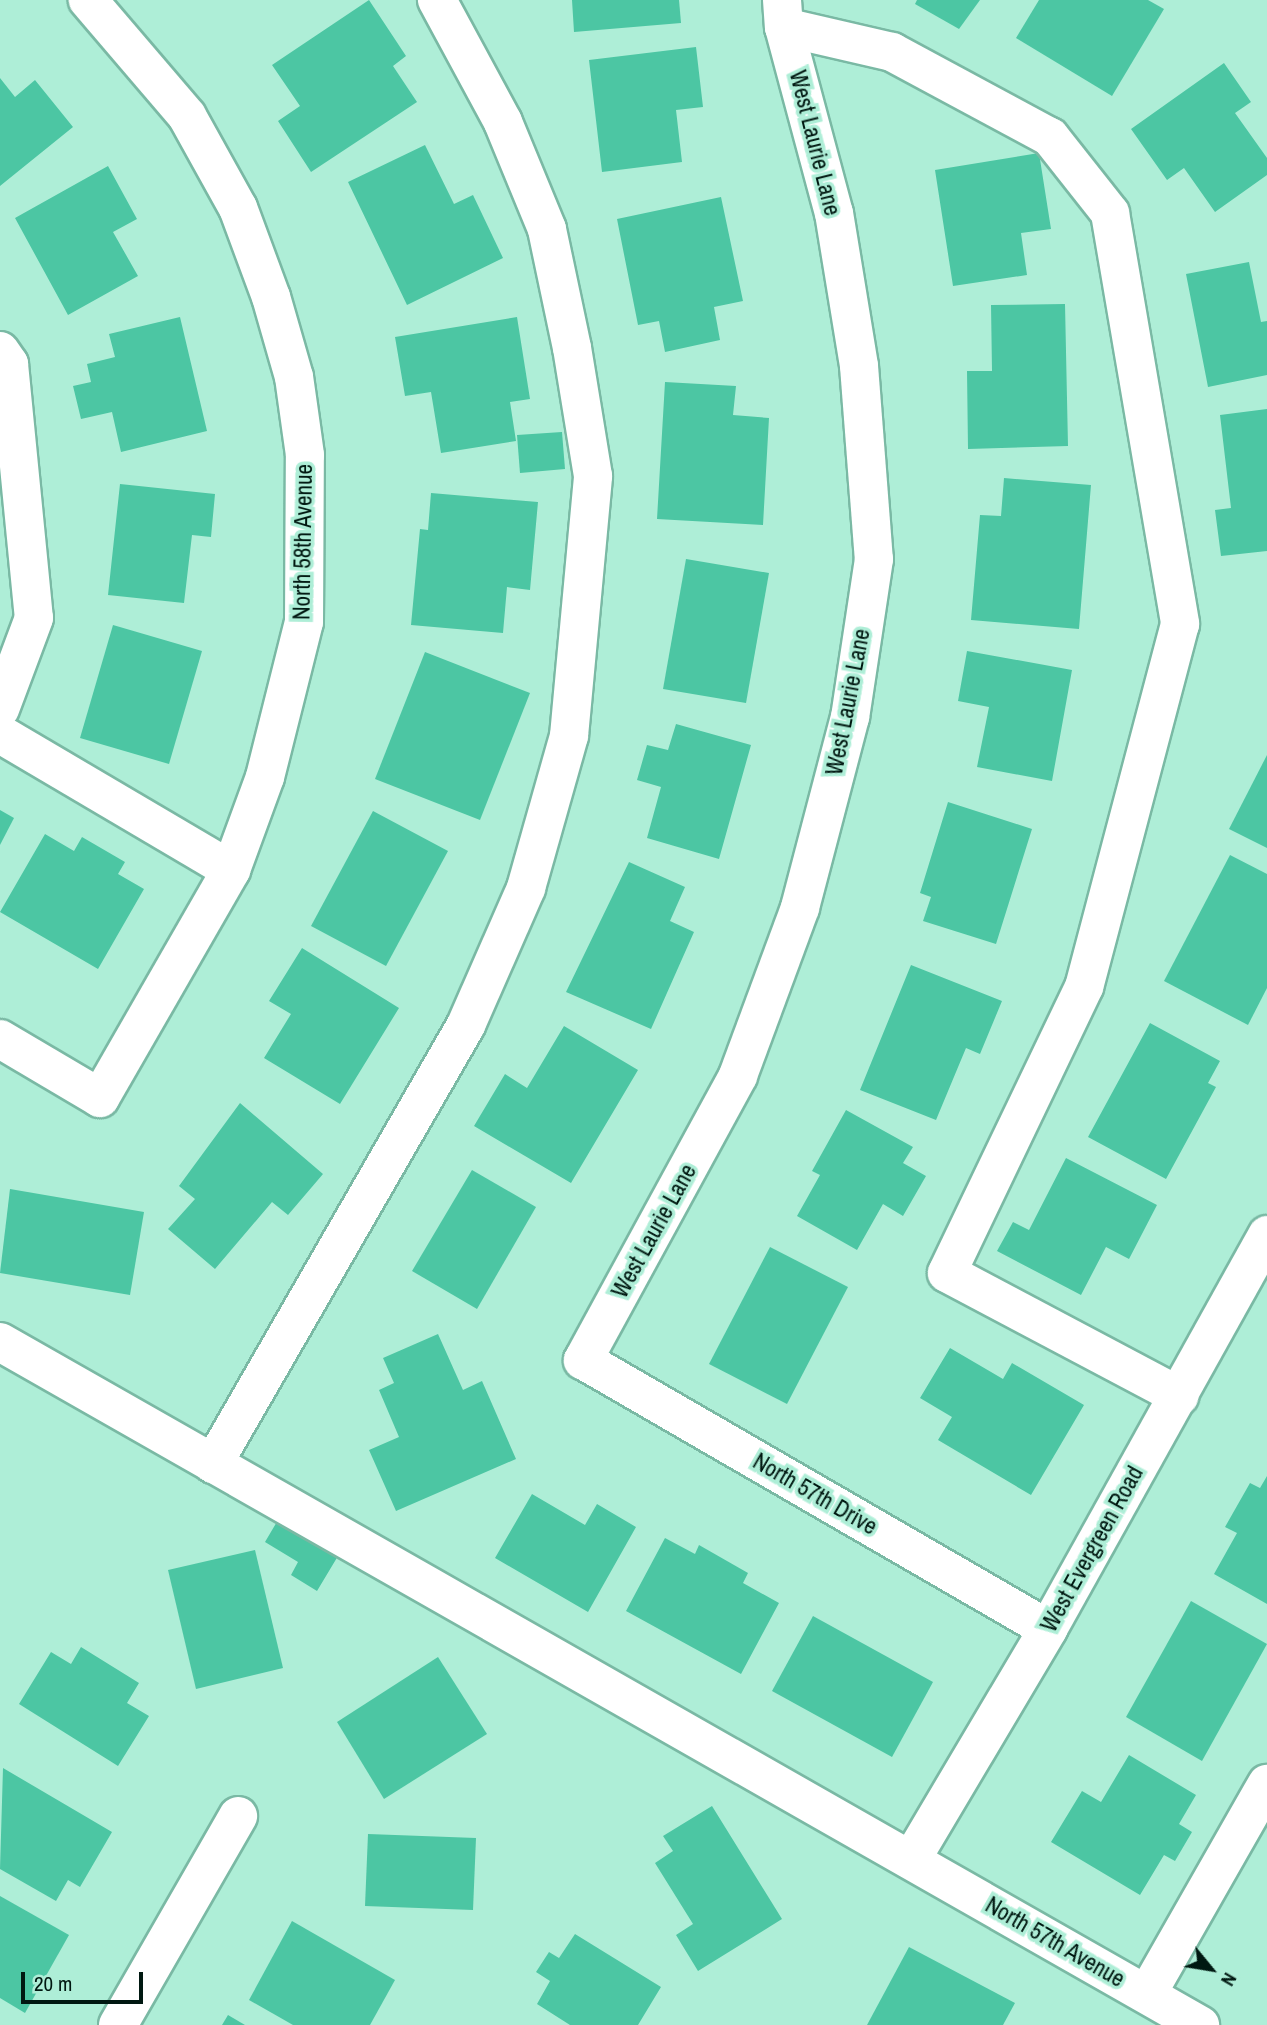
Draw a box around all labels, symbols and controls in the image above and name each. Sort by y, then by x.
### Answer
street label: West Laurie Lane [784,68,846,218]
street label: North 58th Avenue [288,463,318,621]
street label: West Laurie Lane [820,626,876,778]
street label: West Laurie Lane [606,1159,702,1303]
street label: North 57th Drive [748,1447,882,1541]
street label: West Evergreen Road [1035,1461,1149,1637]
street label: North 57th Avenue [980,1891,1130,1993]
north arrow [1176,1934,1246,2004]
scale bar [24,1958,147,2002]
text: N [1215,1968,1243,1991]
text: 20 m [34,1969,72,1998]

